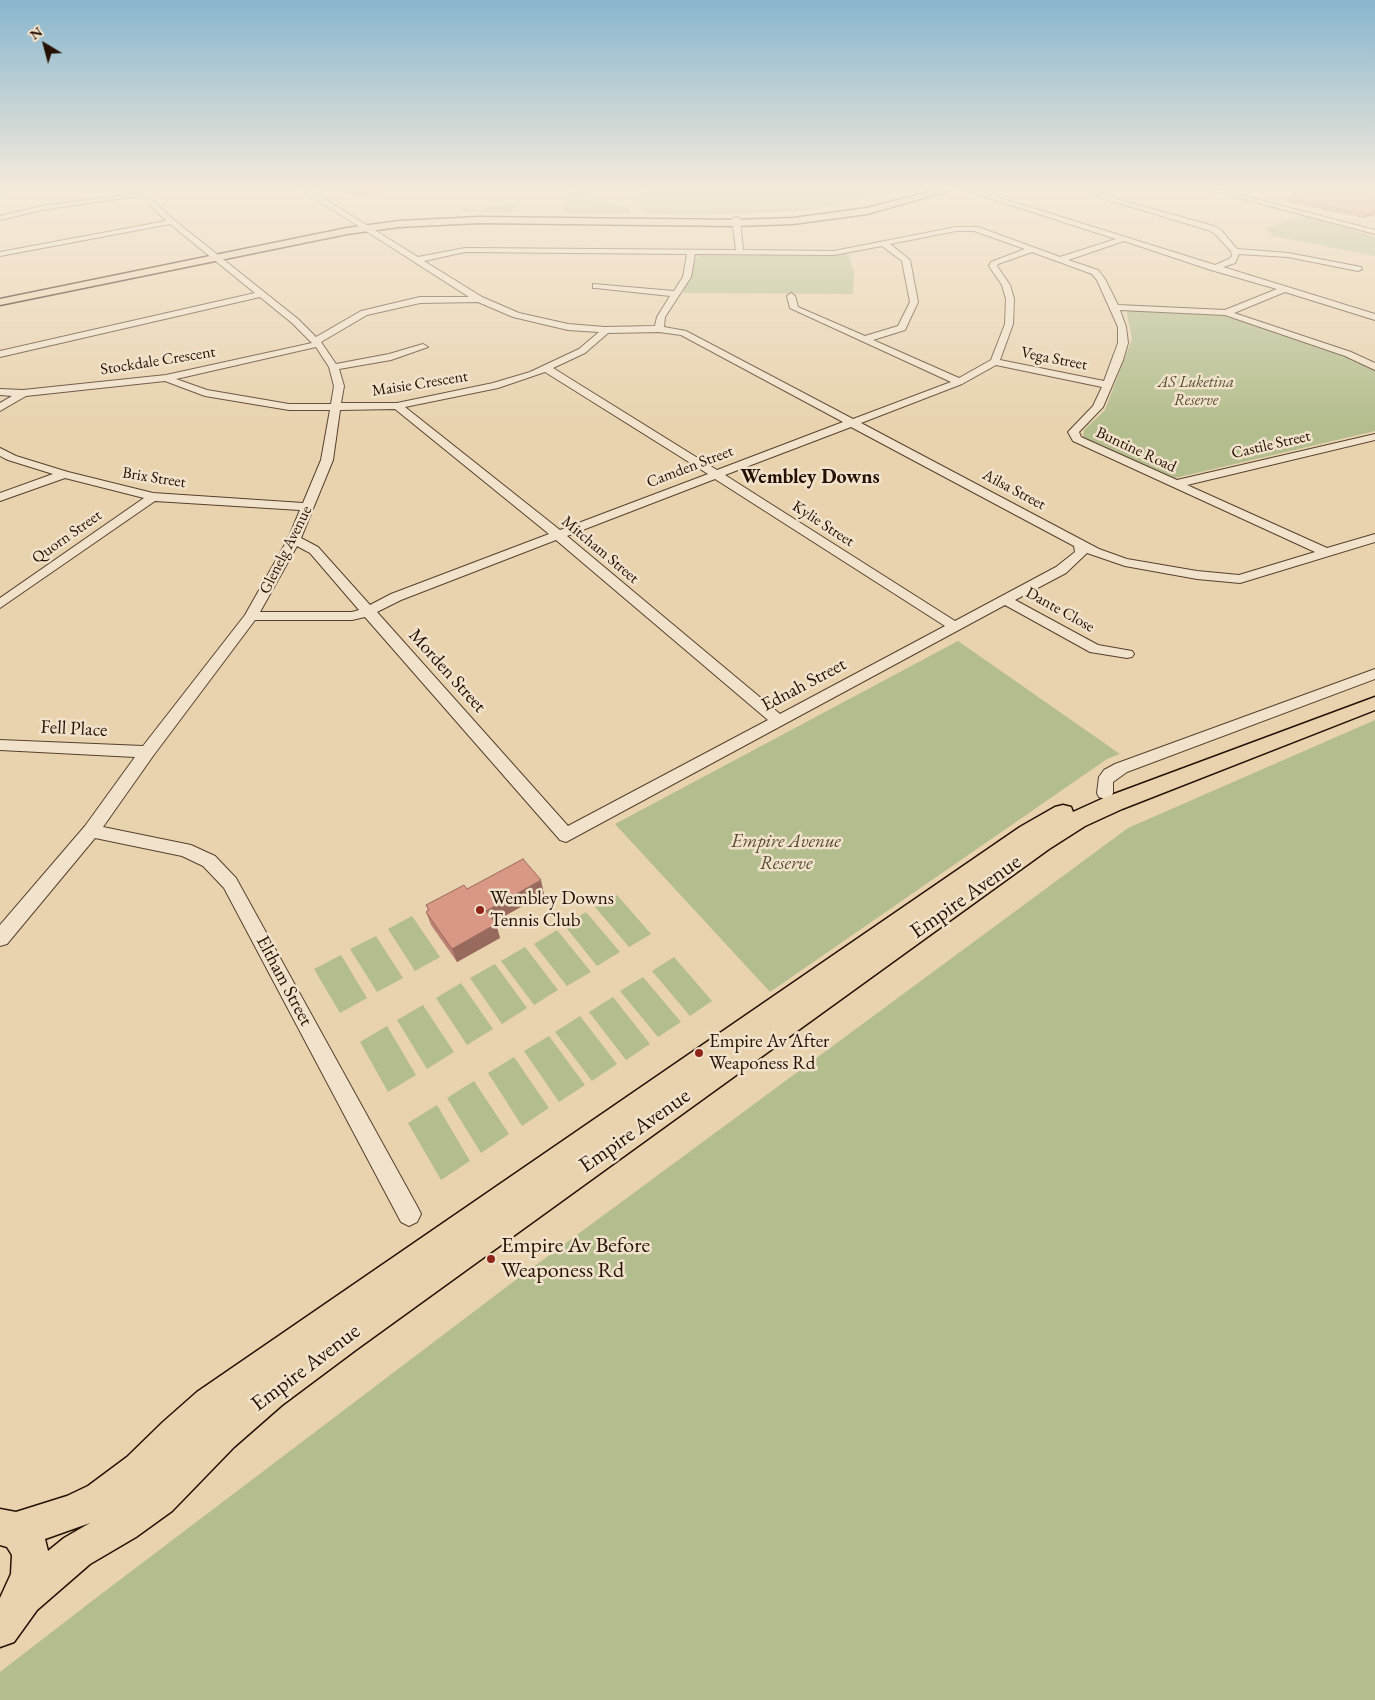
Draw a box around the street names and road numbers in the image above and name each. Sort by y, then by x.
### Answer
street label: Stockdale Crescent [99,342,217,380]
street label: Vega Street [1019,343,1089,375]
street label: Maisie Crescent [371,367,469,401]
street label: Buntine Road [1093,423,1179,477]
street label: Castile Street [1230,427,1312,463]
street label: Camden Street [644,442,736,492]
street label: Brix Street [121,464,187,492]
street label: Ailsa Street [979,465,1049,515]
street label: Kylie Street [788,497,858,551]
street label: Glenelg Avenue [256,503,316,597]
street label: Quorn Street [28,506,106,568]
street label: Mitcham Street [557,512,643,588]
street label: Dante Close [1022,583,1098,637]
street label: Morden Street [403,624,491,718]
street label: Ednah Street [758,653,850,717]
street label: Fell Place [40,716,108,742]
street label: Empire Avenue [905,849,1027,945]
street label: Eltham Street [251,932,317,1030]
street label: Empire Avenue [574,1083,696,1179]
street label: Empire Avenue [246,1318,366,1418]

